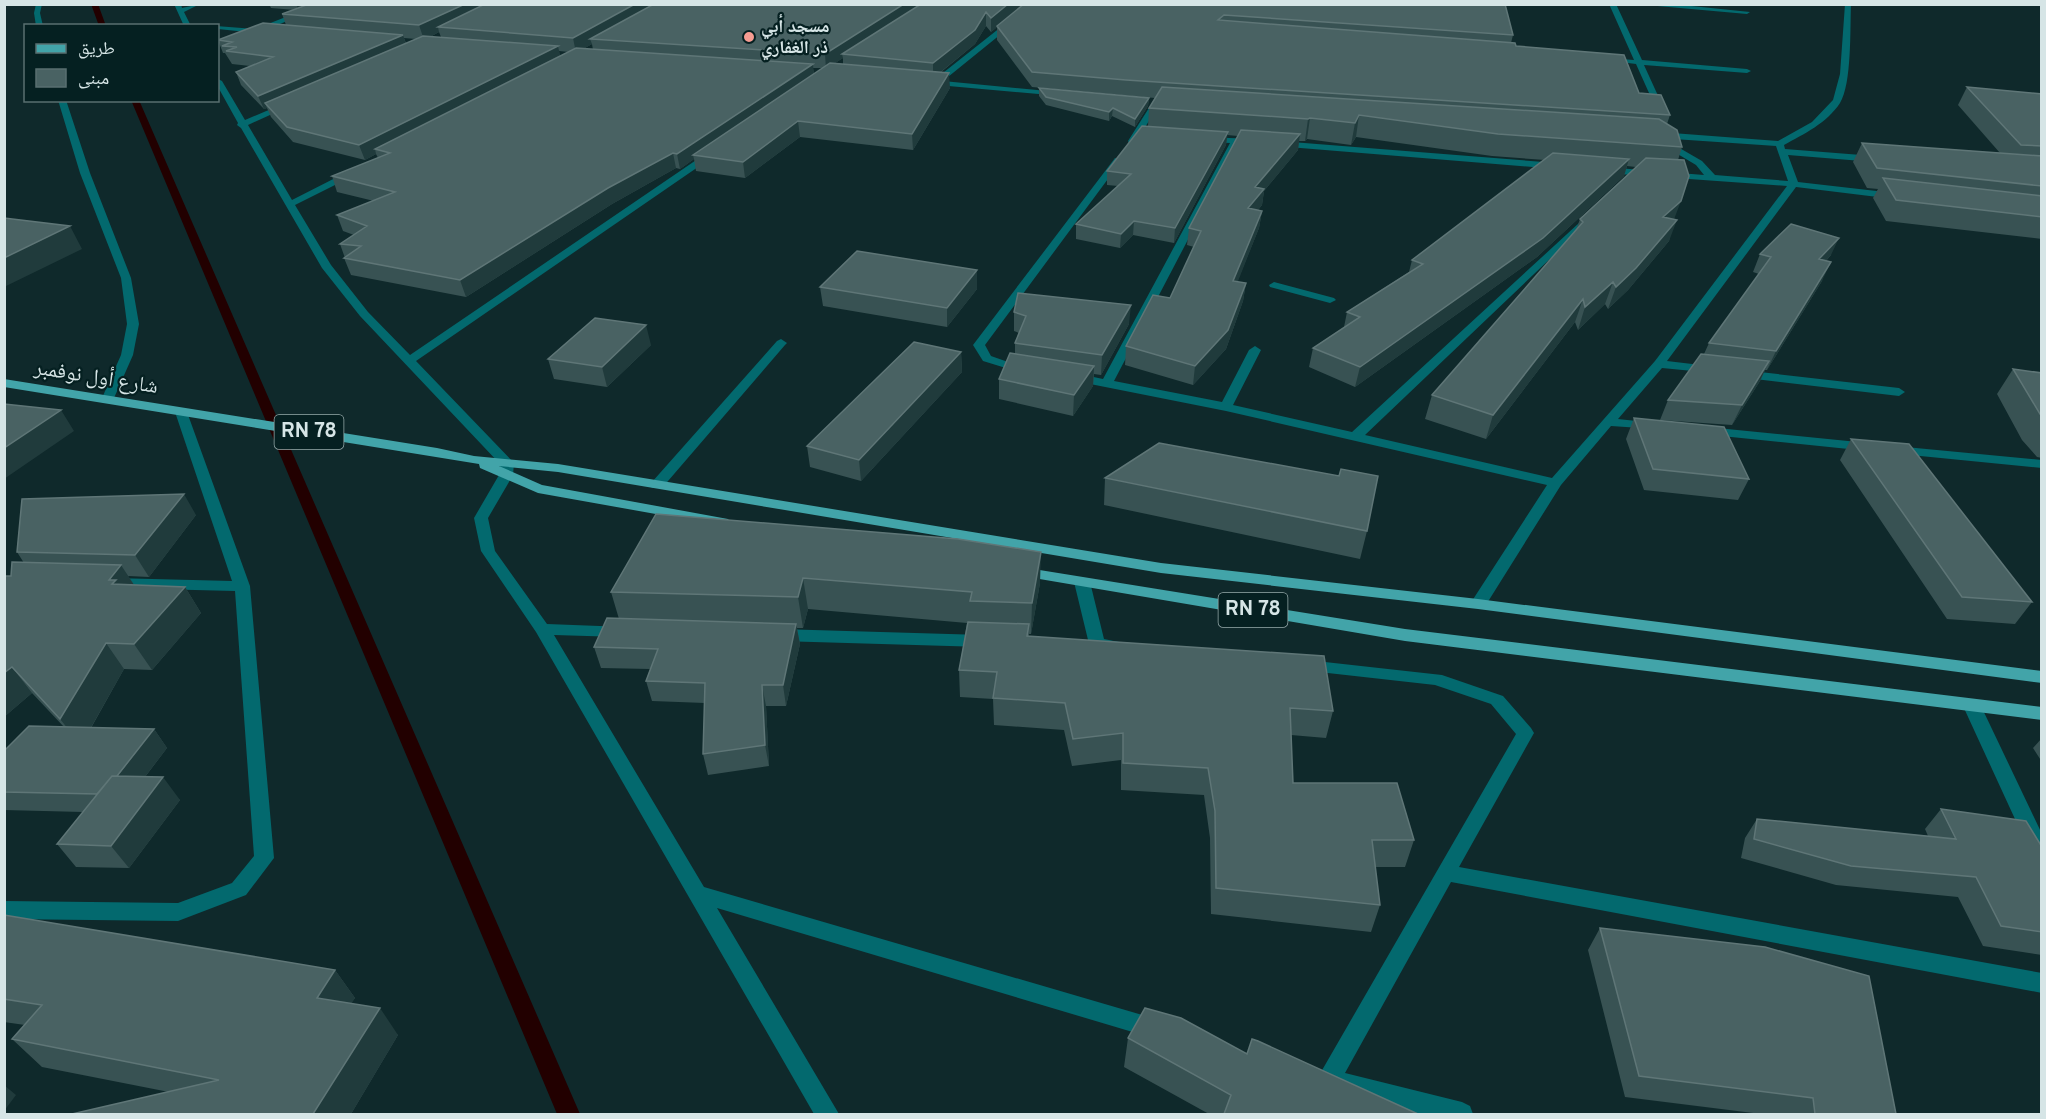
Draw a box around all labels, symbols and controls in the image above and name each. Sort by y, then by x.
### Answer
place label: مسجد أبي ذر الغفاري [761,14,830,61]
legend [24,24,219,102]
marker: مسجد أبي ذر الغفاري [742,30,756,44]
text: طريق [78,38,115,61]
text: مبنى [78,68,109,91]
street label: شارع أول نوفمبر [31,354,160,401]
road number: RN 78 [274,415,344,449]
road number: RN 78 [1218,593,1288,627]

